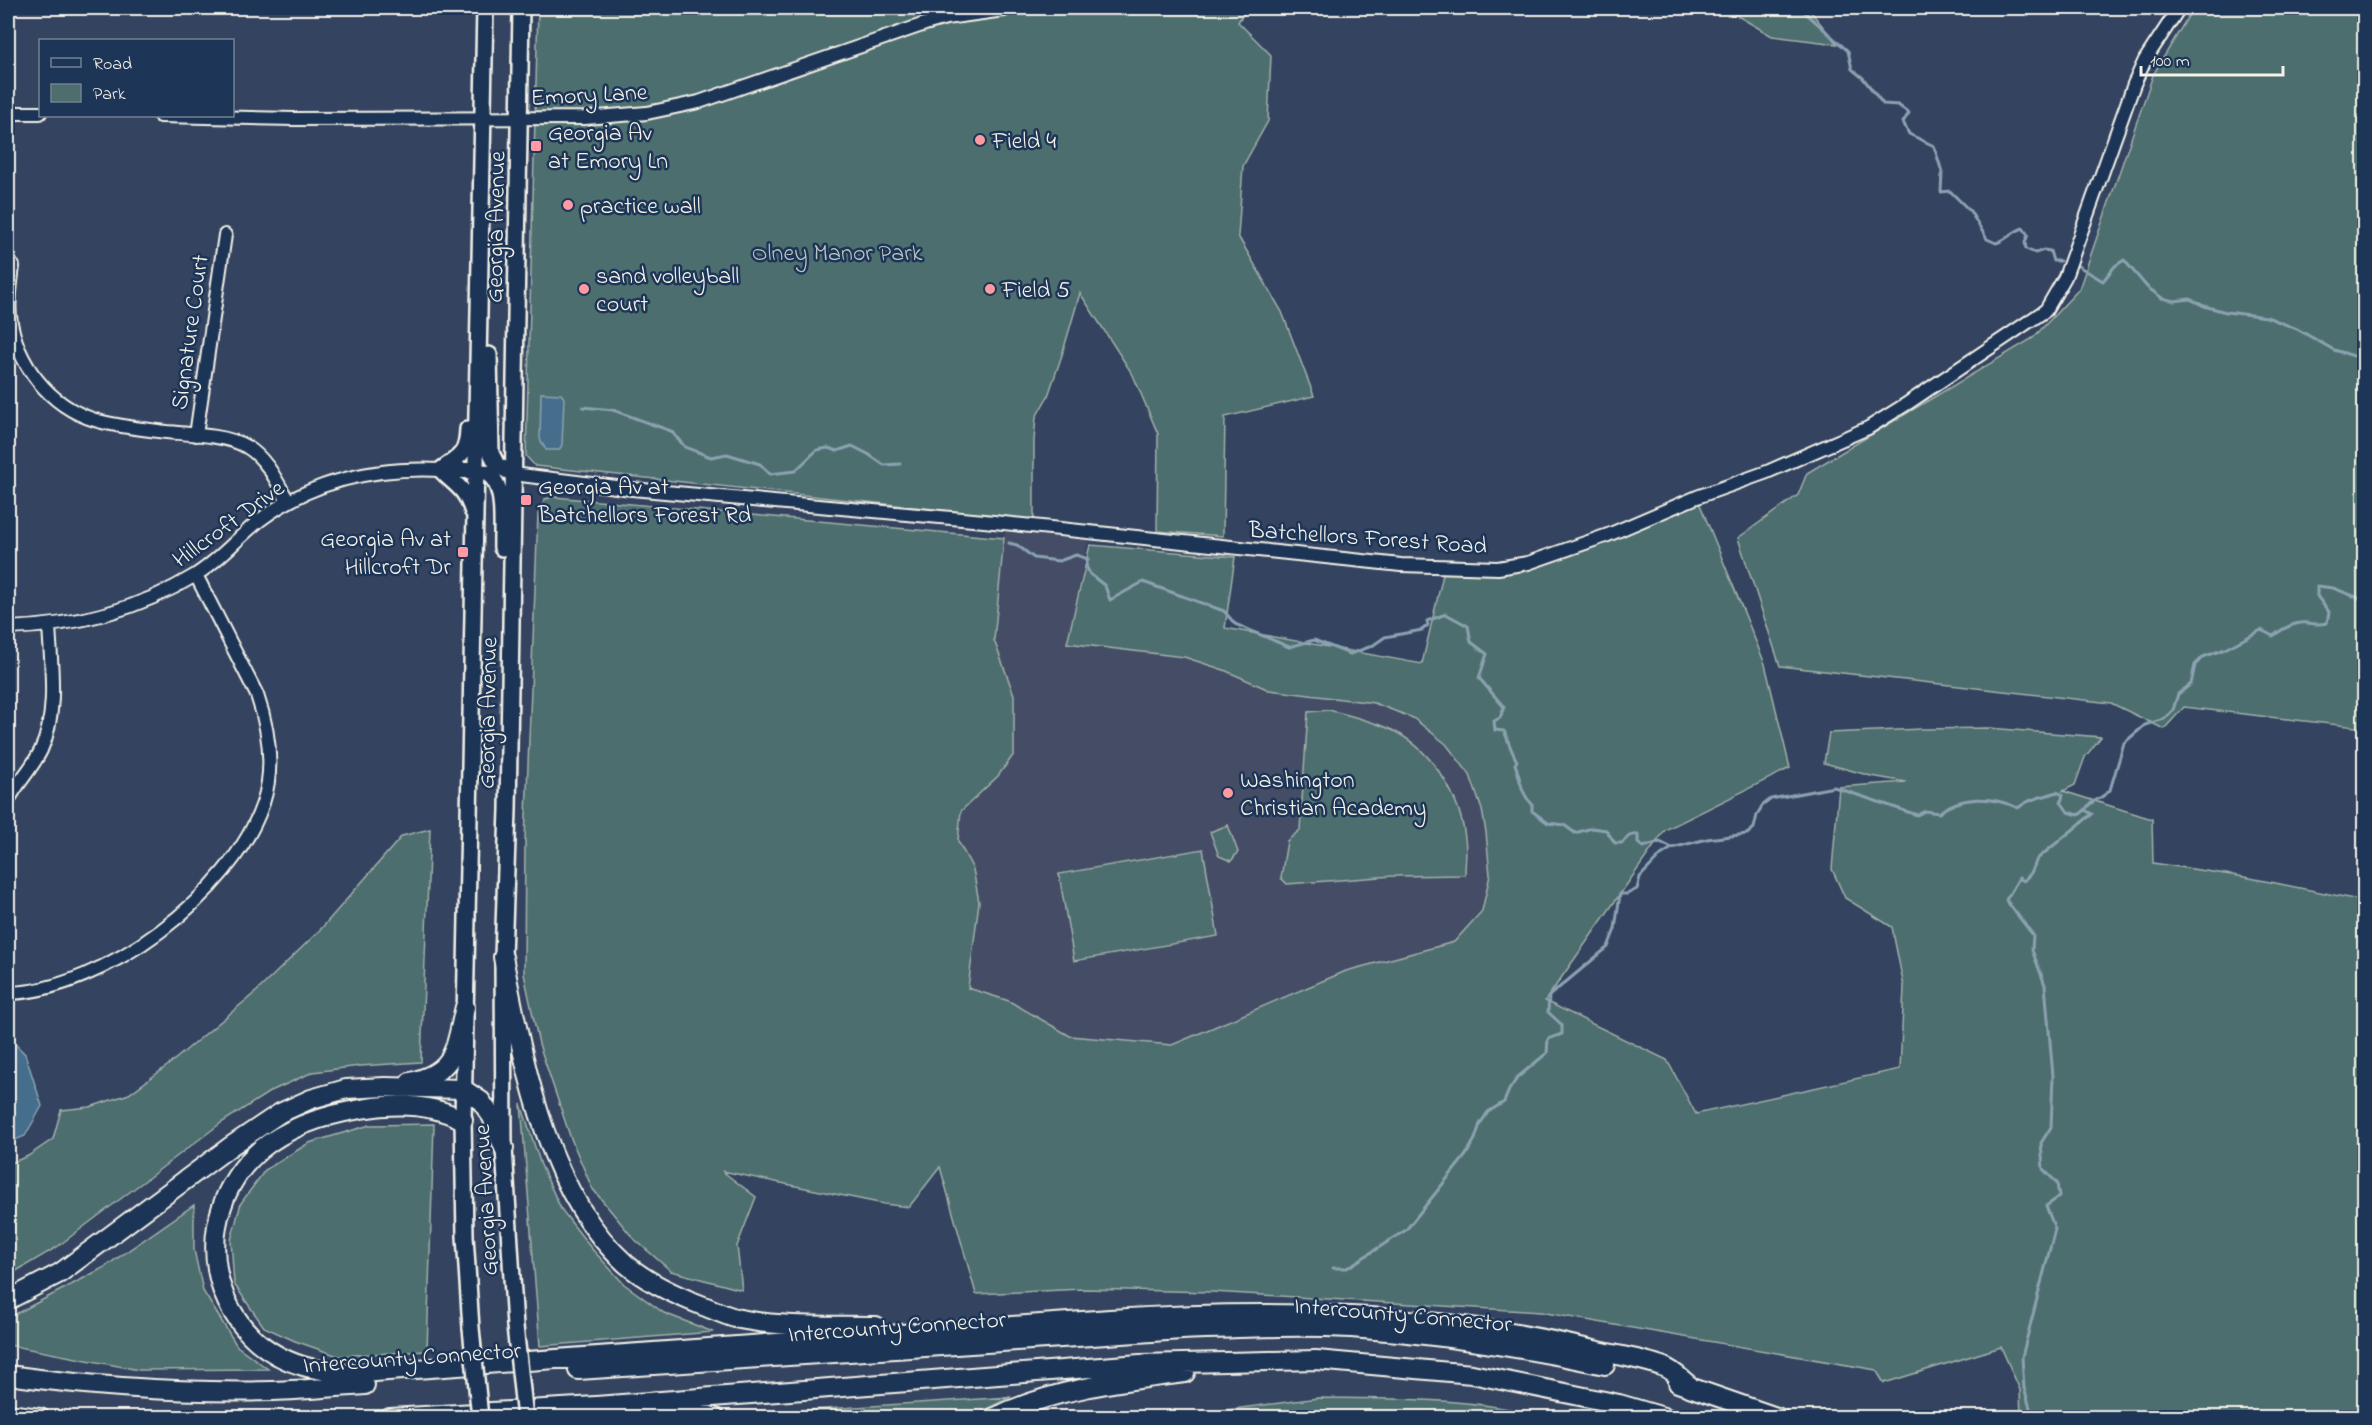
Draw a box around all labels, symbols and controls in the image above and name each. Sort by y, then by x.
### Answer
legend [39,39,234,117]
scale bar [2141,39,2284,77]
text: 100 m [2150,49,2190,75]
text: Road [93,52,132,78]
street label: Emory Lane [530,76,649,118]
text: Park [93,82,126,108]
place label: Georgia Av at Emory Ln [548,117,668,181]
place label: Field 4 [991,125,1056,160]
marker: Field 4 [973,133,987,147]
marker: Georgia Av at Emory Ln [529,139,543,153]
street label: Georgia Avenue [479,151,516,303]
place label: practice wall [580,190,701,225]
marker: practice wall [561,198,575,212]
park label: Olney Manor Park [752,237,923,273]
street label: Signature Court [163,253,220,412]
place label: sand volleyball court [596,260,739,323]
place label: Field 5 [1001,274,1070,309]
marker: sand volleyball court [577,282,591,296]
marker: Field 5 [983,282,997,296]
place label: Georgia Av at Batchellors Forest Rd [537,471,752,534]
street label: Hillcroft Drive [166,472,293,578]
marker: Georgia Av at Batchellors Forest Rd [519,493,533,507]
street label: Batchellors Forest Road [1247,514,1489,565]
place label: Georgia Av at Hillcroft Dr [320,523,452,586]
marker: Georgia Av at Hillcroft Dr [456,545,470,559]
street label: Georgia Avenue [471,637,508,789]
place label: Washington Christian Academy [1240,764,1426,828]
marker: Washington Christian Academy [1221,786,1235,800]
street label: Georgia Avenue [466,1123,509,1276]
street label: Intercounty Connector [1292,1290,1514,1344]
street label: Intercounty Connector [787,1303,1008,1355]
street label: Intercounty Connector [302,1334,523,1386]

